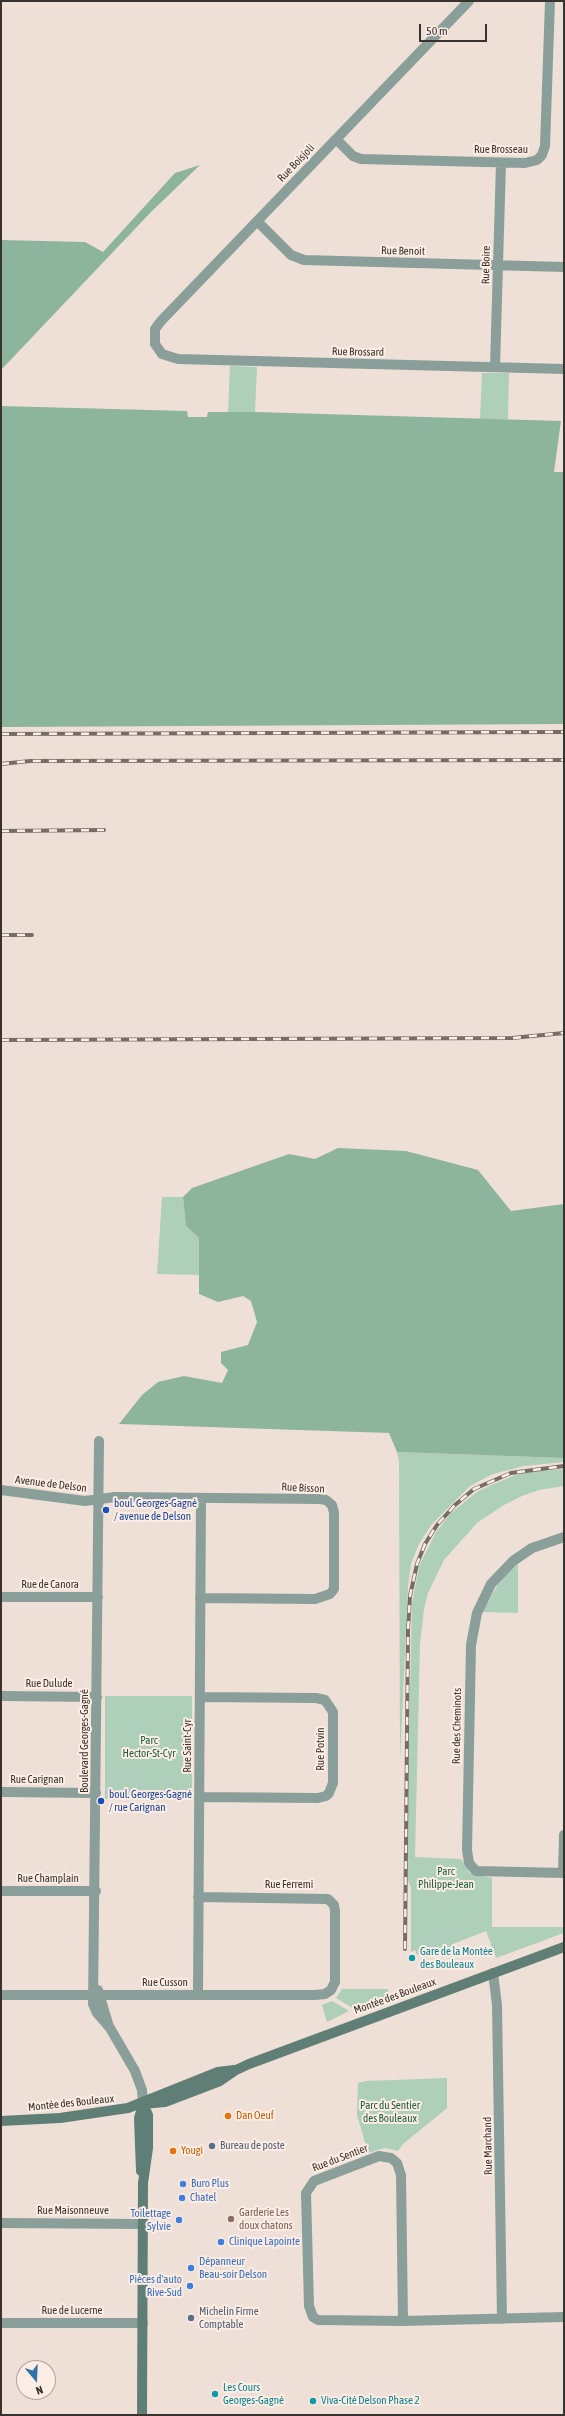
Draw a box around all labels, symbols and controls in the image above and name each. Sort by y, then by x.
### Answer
scale bar [421,16,489,42]
text: 50 m [426,24,448,38]
street label: Rue Boisjoli [275,141,317,185]
street label: Rue Brosseau [474,143,528,157]
street label: Rue Benoit [381,244,425,258]
street label: Rue Boire [479,246,493,284]
street label: Rue Brossard [332,345,384,359]
street label: Avenue de Delson [14,1473,88,1495]
street label: Rue Bisson [281,1480,325,1496]
place label: boul. Georges-Gagné / avenue de Delson [114,1497,197,1523]
marker: boul. Georges-Gagné / avenue de Delson [101,1505,111,1515]
street label: Rue de Canora [21,1578,79,1592]
street label: Rue Dulude [25,1677,73,1691]
street label: Rue des Cheminots [450,1688,464,1764]
street label: Boulevard Georges-Gagné [78,1689,92,1793]
street label: Rue Saint-Cyr [181,1719,195,1773]
street label: Rue Potvin [314,1727,328,1771]
park label: Parc Hector-St-Cyr [123,1734,175,1760]
street label: Rue Carignan [10,1773,64,1787]
place label: boul. Georges-Gagné / rue Carignan [109,1788,192,1814]
marker: boul. Georges-Gagné / rue Carignan [96,1796,106,1806]
park label: Parc Philippe-Jean [418,1865,474,1891]
street label: Rue Champlain [17,1872,79,1886]
street label: Rue Ferremi [265,1878,313,1892]
place label: Gare de la Montée des Bouleaux [420,1945,493,1971]
marker: Gare de la Montée des Bouleaux [407,1953,417,1963]
street label: Montée des Bouleaux [352,1975,438,2017]
street label: Rue Cusson [142,1976,188,1990]
street label: Montée des Bouleaux [27,2092,115,2114]
park label: Parc du Sentier des Bouleaux [360,2099,420,2125]
place label: Dan Oeuf [236,2109,274,2123]
marker: Dan Oeuf [223,2111,233,2121]
street label: Rue Marchand [481,2117,495,2175]
place label: Bureau de poste [220,2139,285,2153]
marker: Bureau de poste [207,2141,217,2151]
street label: Rue du Sentier [310,2141,370,2175]
place label: Yougi [181,2144,203,2158]
marker: Yougi [168,2146,178,2156]
place label: Buro Plus [191,2177,229,2191]
marker: Buro Plus [178,2179,188,2189]
place label: Chatel [190,2191,216,2205]
marker: Chatel [177,2193,187,2203]
street label: Rue Maisonneuve [37,2204,109,2218]
place label: Garderie Les doux chatons [239,2206,293,2232]
place label: Toilettage Sylvie [130,2207,171,2233]
marker: Garderie Les doux chatons [226,2214,236,2224]
marker: Toilettage Sylvie [174,2215,184,2225]
place label: Clinique Lapointe [229,2235,300,2249]
marker: Clinique Lapointe [216,2237,226,2247]
place label: Dépanneur Beau-soir Delson [199,2255,267,2281]
marker: Dépanneur Beau-soir Delson [186,2263,196,2273]
place label: Pièces d'auto Rive-Sud [129,2273,182,2299]
marker: Pièces d'auto Rive-Sud [185,2281,195,2291]
street label: Rue de Lucerne [41,2304,103,2318]
place label: Michelin Firme Comptable [199,2305,259,2331]
marker: Michelin Firme Comptable [186,2313,196,2323]
north arrow [16,2360,56,2400]
place label: Les Cours Georges-Gagné [223,2381,284,2407]
text: N [35,2384,45,2397]
marker: Les Cours Georges-Gagné [210,2389,220,2399]
place label: Viva-Cité Delson Phase 2 [321,2394,420,2408]
marker: Viva-Cité Delson Phase 2 [308,2396,318,2406]

